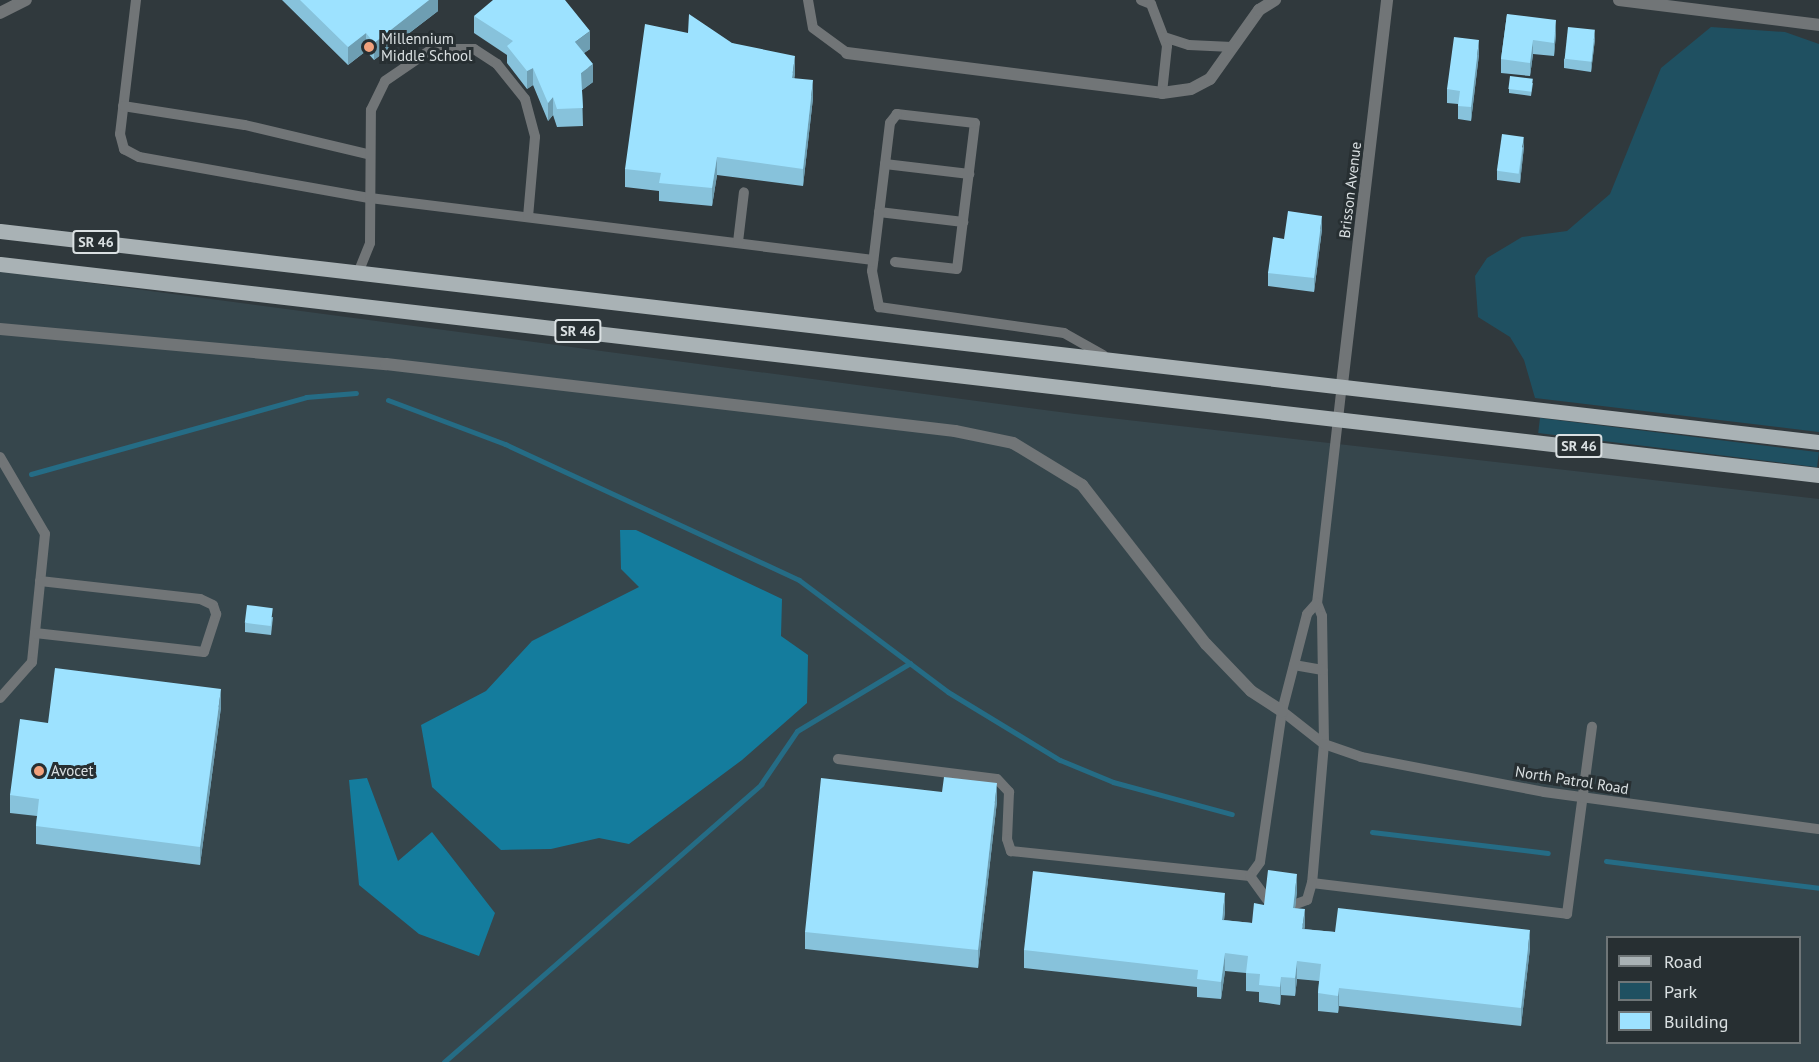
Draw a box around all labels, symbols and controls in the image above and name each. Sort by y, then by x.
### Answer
place label: Millennium Middle School [381,29,472,64]
marker: Millennium Middle School [362,40,376,54]
street label: Brisson Avenue [1335,140,1365,240]
road number: SR 46 [72,231,120,253]
road number: SR 46 [554,320,602,342]
road number: SR 46 [1555,435,1603,457]
place label: Avocet [51,762,93,780]
street label: North Patrol Road [1514,762,1630,798]
marker: Avocet [32,764,46,778]
legend [1606,936,1801,1044]
text: Road [1664,950,1702,973]
text: Park [1664,980,1697,1003]
text: Building [1664,1010,1728,1033]

